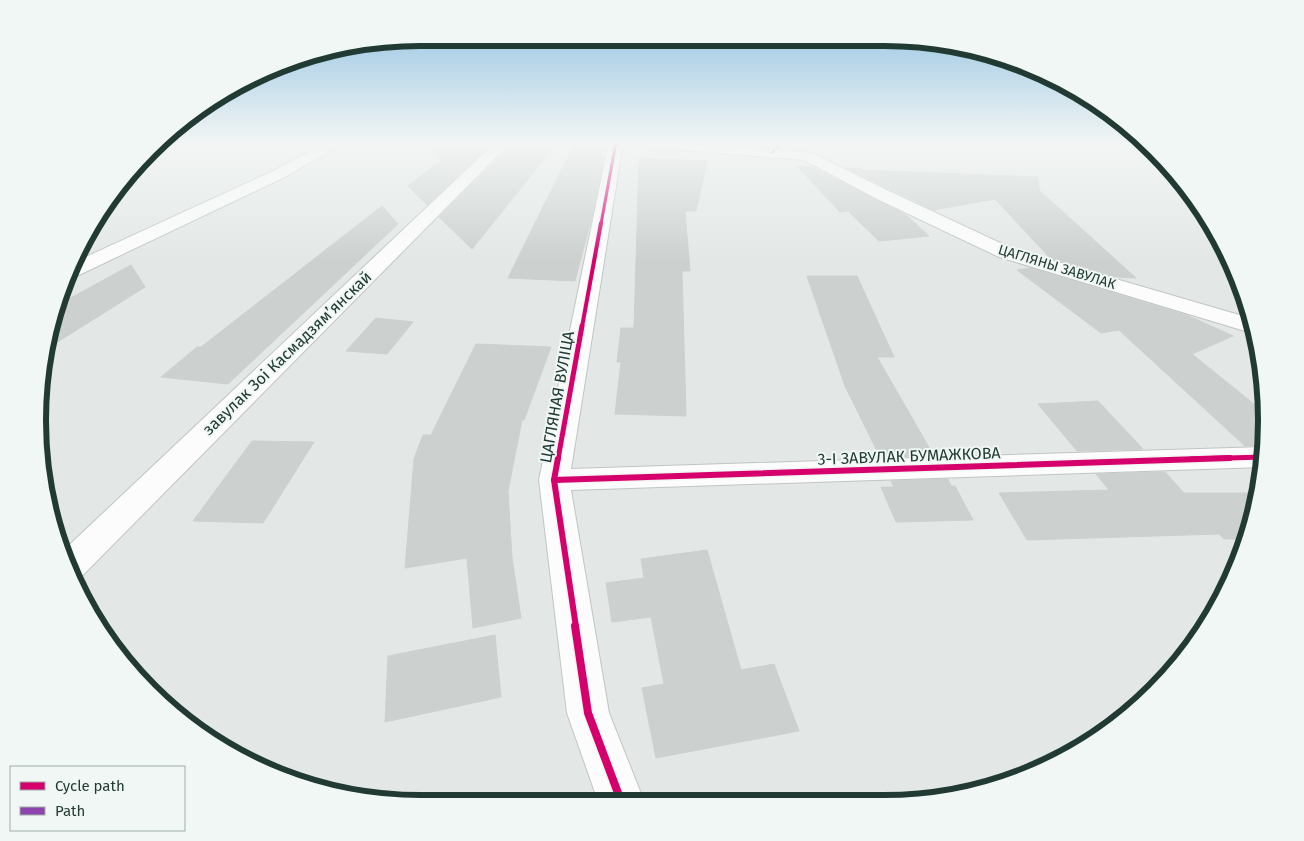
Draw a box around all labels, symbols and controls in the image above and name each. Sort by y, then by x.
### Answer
street label: ЦАГЛЯНЫ ЗАВУЛАК [996,241,1119,293]
street label: завулак Зоі Касмадзямʼянскай [199,267,375,439]
street label: ЦАГЛЯНАЯ ВУЛІЦА [536,329,578,465]
street label: 3-І ЗАВУЛАК БУМАЖКОВА [817,443,1002,469]
legend [10,766,185,831]
text: Cycle path [55,777,125,795]
text: Path [55,802,85,820]

